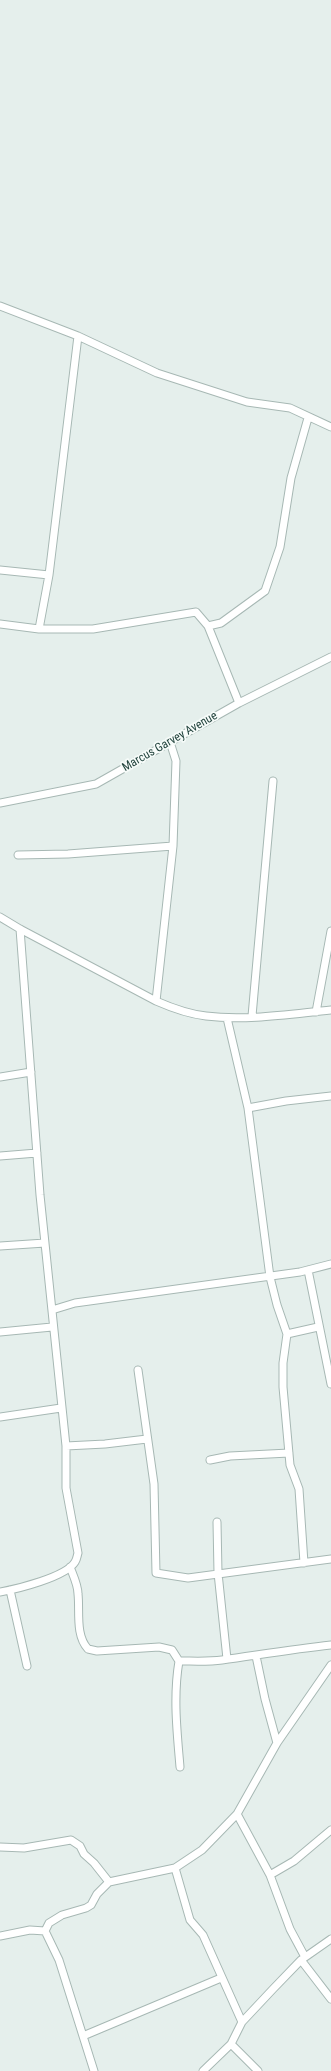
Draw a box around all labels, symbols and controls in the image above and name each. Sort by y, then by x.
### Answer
street label: Marcus Garvey Avenue [120,709,220,775]

